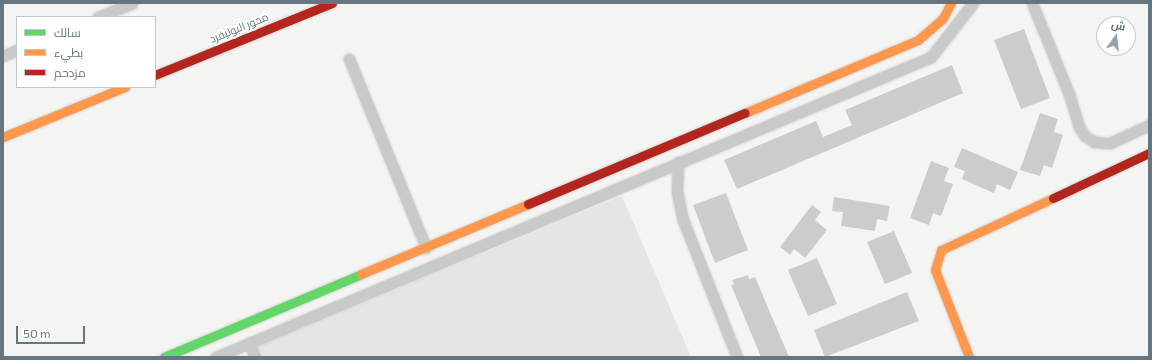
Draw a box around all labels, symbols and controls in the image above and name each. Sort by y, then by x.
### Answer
street label: محور البوليفرد [208,10,270,46]
legend [16,16,156,88]
north arrow [1096,16,1136,56]
text: ش [1110,17,1127,33]
text: سالك [54,25,81,39]
text: بطيء [54,45,83,59]
text: مزدحم [54,65,86,79]
scale bar [18,318,87,344]
text: 50 m [23,326,51,340]

